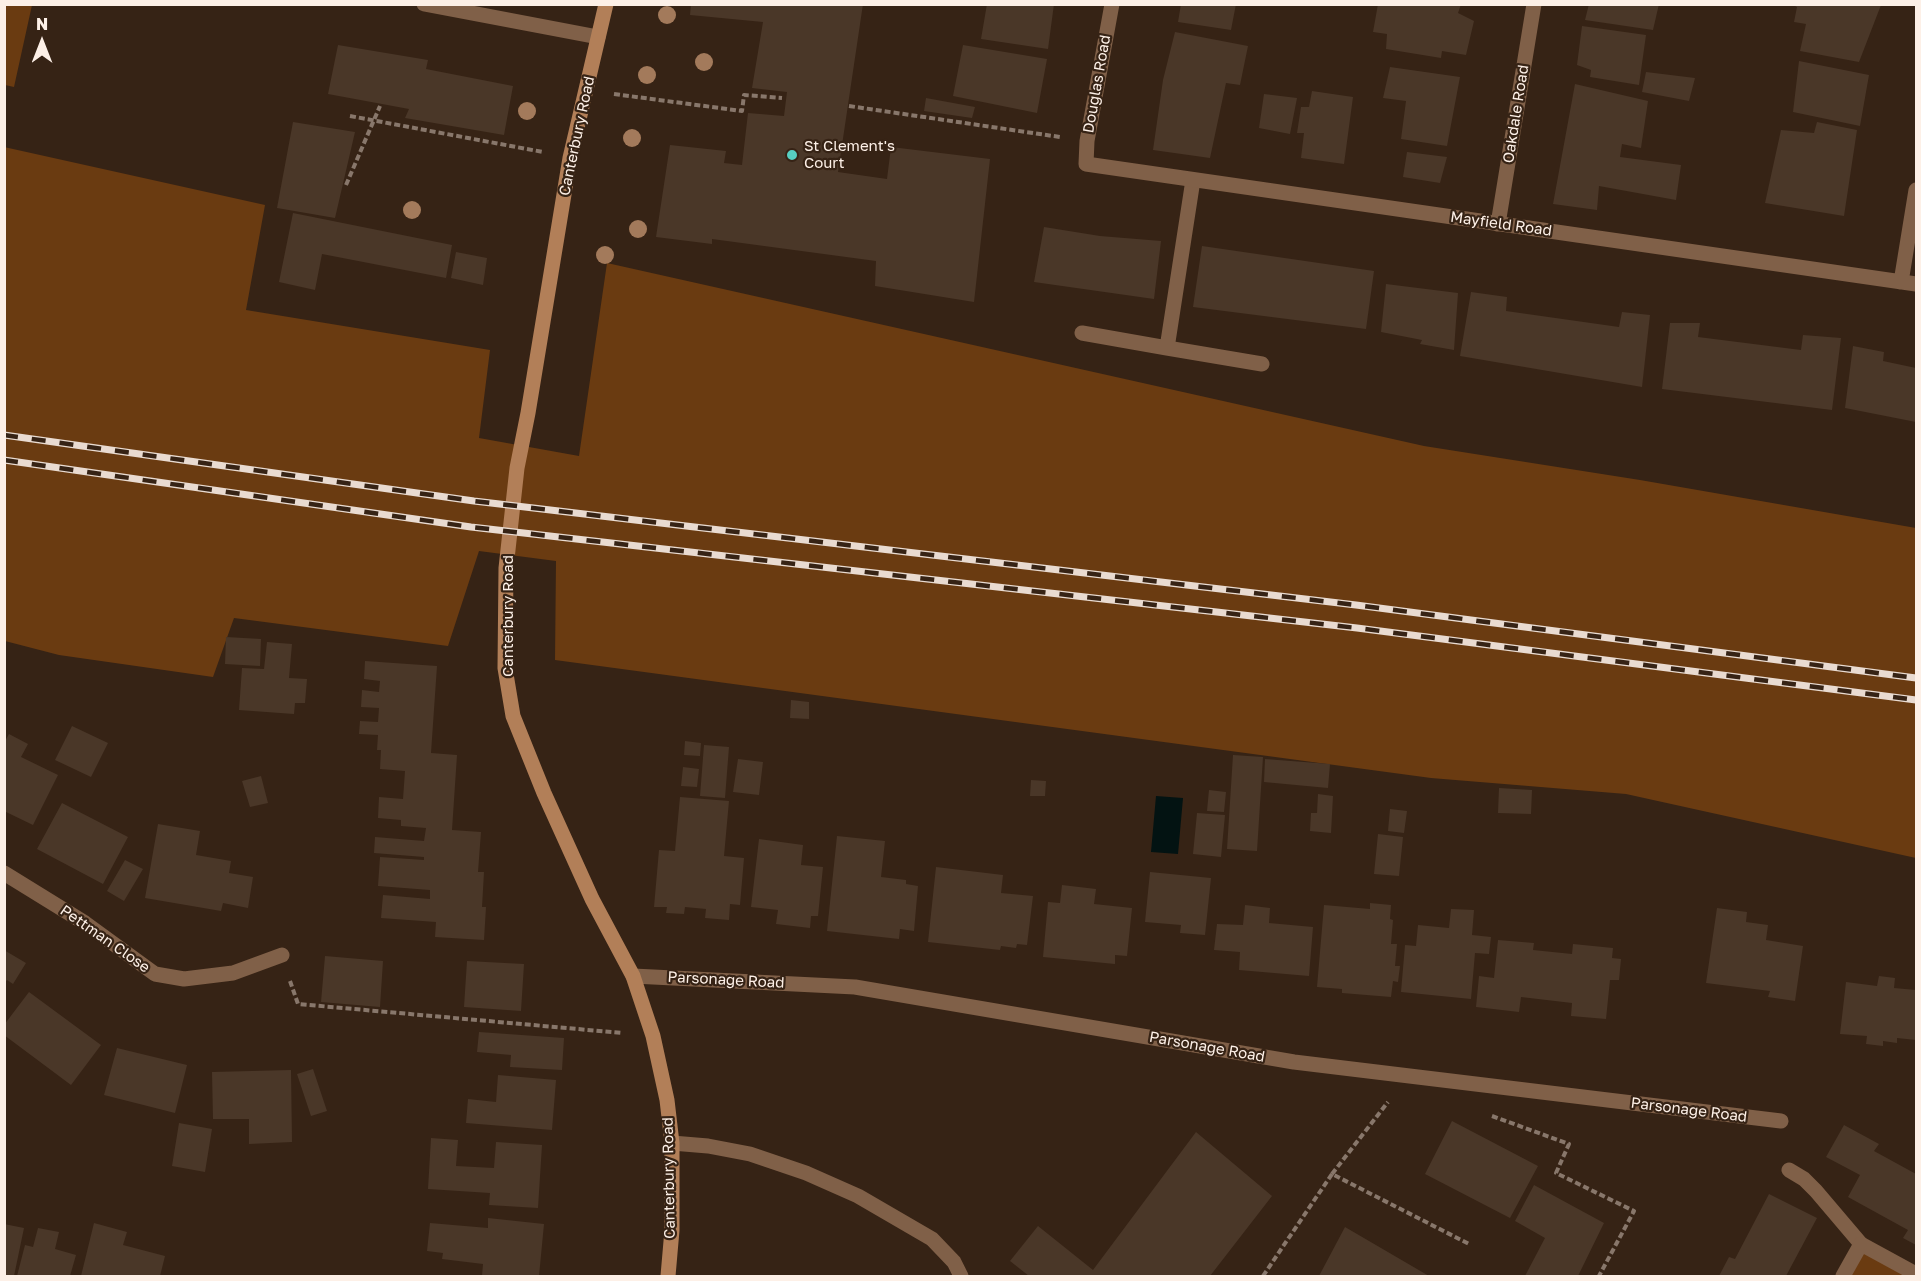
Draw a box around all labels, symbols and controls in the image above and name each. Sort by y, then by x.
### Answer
north arrow [12,12,72,72]
text: N [36,14,48,34]
street label: Douglas Road [1079,33,1115,135]
street label: Oakdale Road [1499,64,1533,164]
street label: Canterbury Road [556,75,598,197]
place label: St Clement's Court [804,137,895,172]
marker: St Clement's Court [785,148,799,162]
street label: Mayfield Road [1449,208,1553,240]
street label: Canterbury Road [499,555,517,677]
street label: Pettman Close [57,901,153,977]
street label: Parsonage Road [667,968,785,992]
street label: Parsonage Road [1148,1028,1266,1066]
street label: Parsonage Road [1630,1094,1748,1126]
street label: Canterbury Road [659,1117,679,1239]

